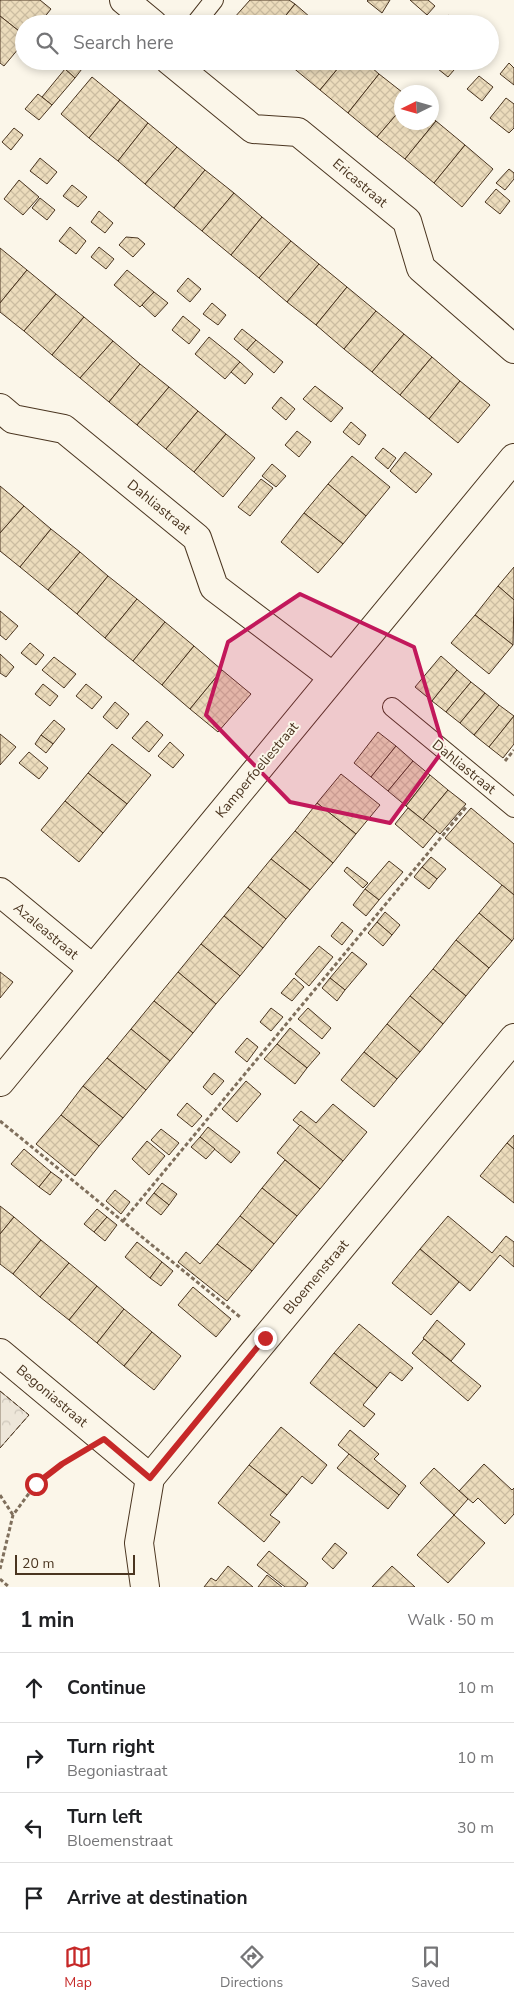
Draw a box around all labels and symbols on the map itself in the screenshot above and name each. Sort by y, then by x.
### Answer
north arrow [394,85,439,130]
street label: Ericastraat [328,154,392,212]
street label: Dahliastraat [123,475,195,539]
street label: Kamperfoeliestraat [211,718,303,822]
street label: Dahliastraat [428,735,500,799]
street label: Azaleastraat [10,898,83,964]
street label: Bloemenstraat [279,1235,353,1319]
route end [254,1327,277,1350]
street label: Begoniastraat [12,1361,92,1432]
route start [25,1473,48,1496]
scale bar [15,1552,135,1575]

